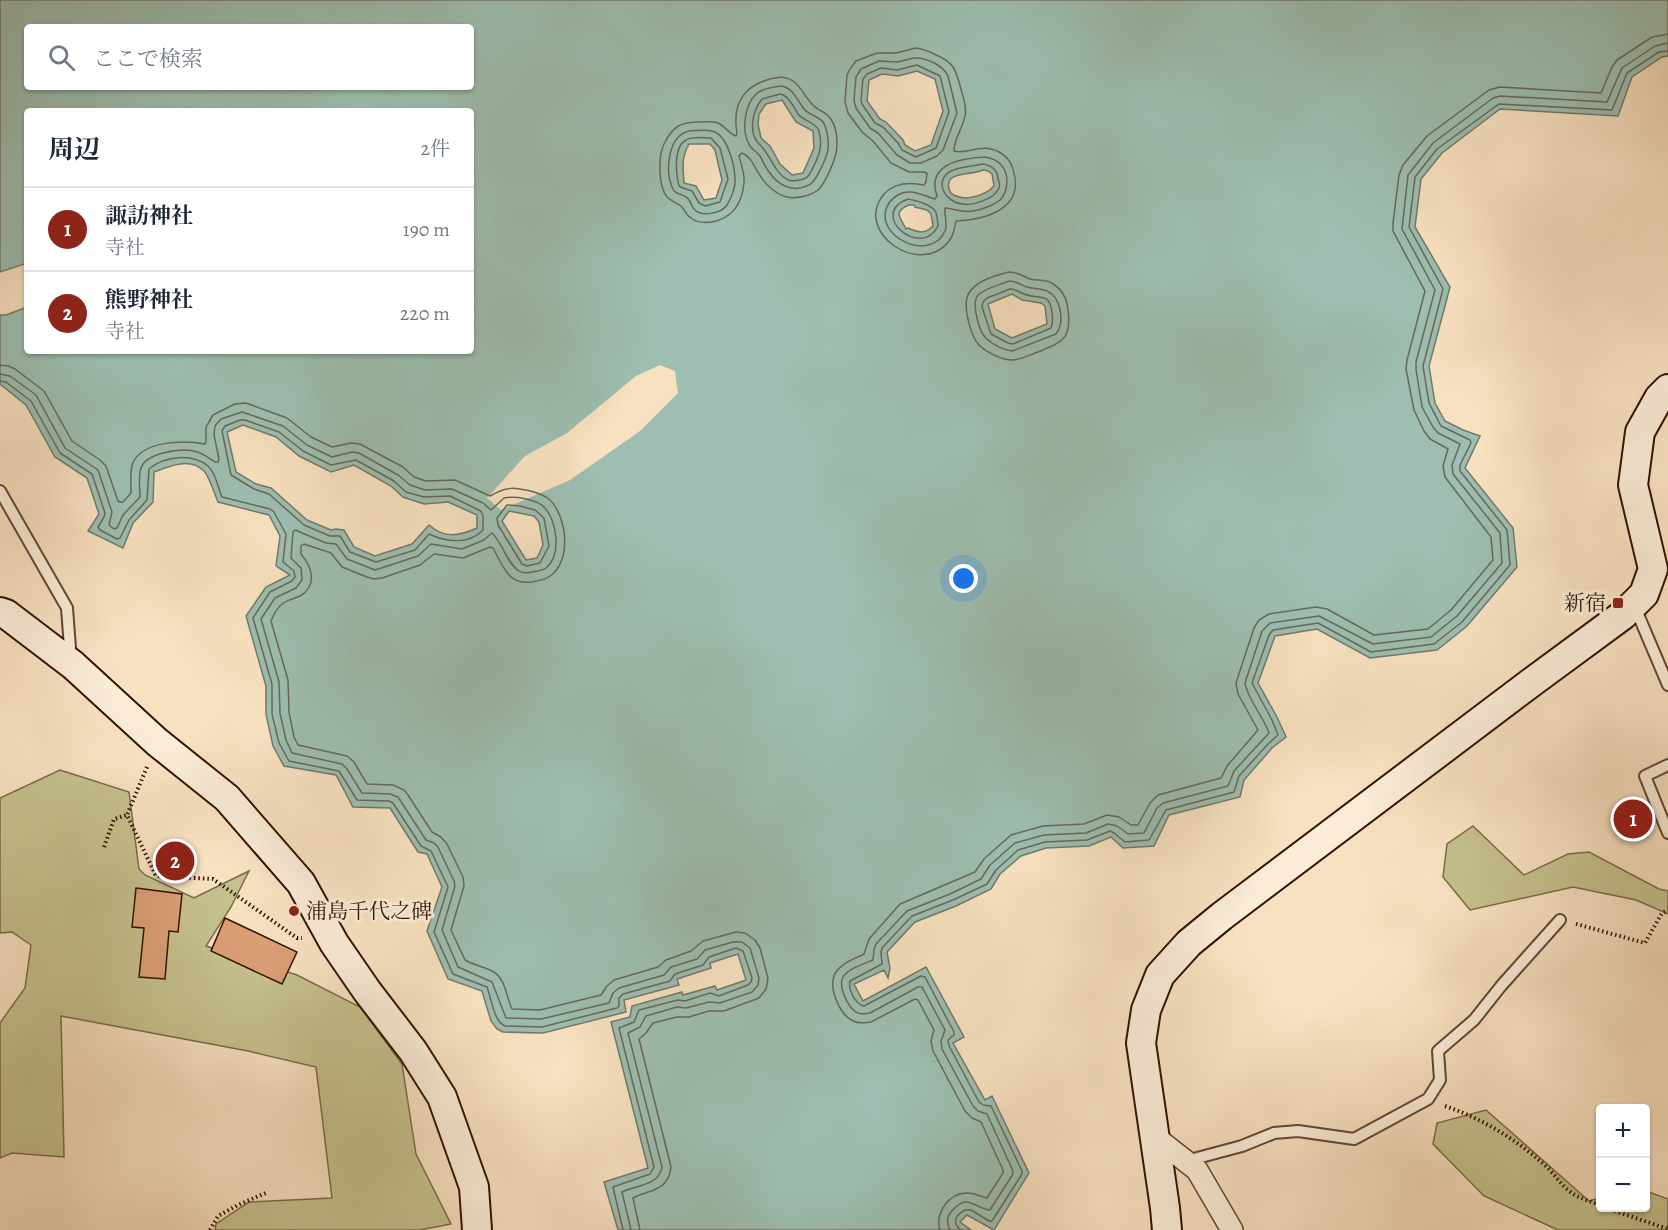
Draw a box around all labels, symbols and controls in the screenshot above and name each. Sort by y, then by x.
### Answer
search box [24,24,474,90]
icon: search [45,41,78,74]
text: ここで検索 [93,44,203,74]
text: 周辺 [48,132,100,167]
text: 2件 [421,135,450,162]
text: 諏訪神社 [105,201,193,231]
text: 1 [64,216,71,243]
text: 190 m [403,216,450,243]
text: 寺社 [105,234,145,261]
text: 熊野神社 [105,285,193,315]
text: 2 [63,300,72,327]
text: 220 m [400,300,450,327]
text: 寺社 [105,318,145,345]
your location [949,564,978,593]
place label: 新宿 [1564,589,1606,617]
marker: 新宿 [1611,596,1625,610]
pin: 1 [1614,796,1652,842]
pin: 2 [156,838,195,884]
place label: 浦島千代之碑 [306,897,432,925]
marker: 浦島千代之碑 [287,904,301,918]
map controls [1596,1104,1650,1212]
button: + [1596,1104,1650,1158]
button: − [1596,1158,1650,1212]

